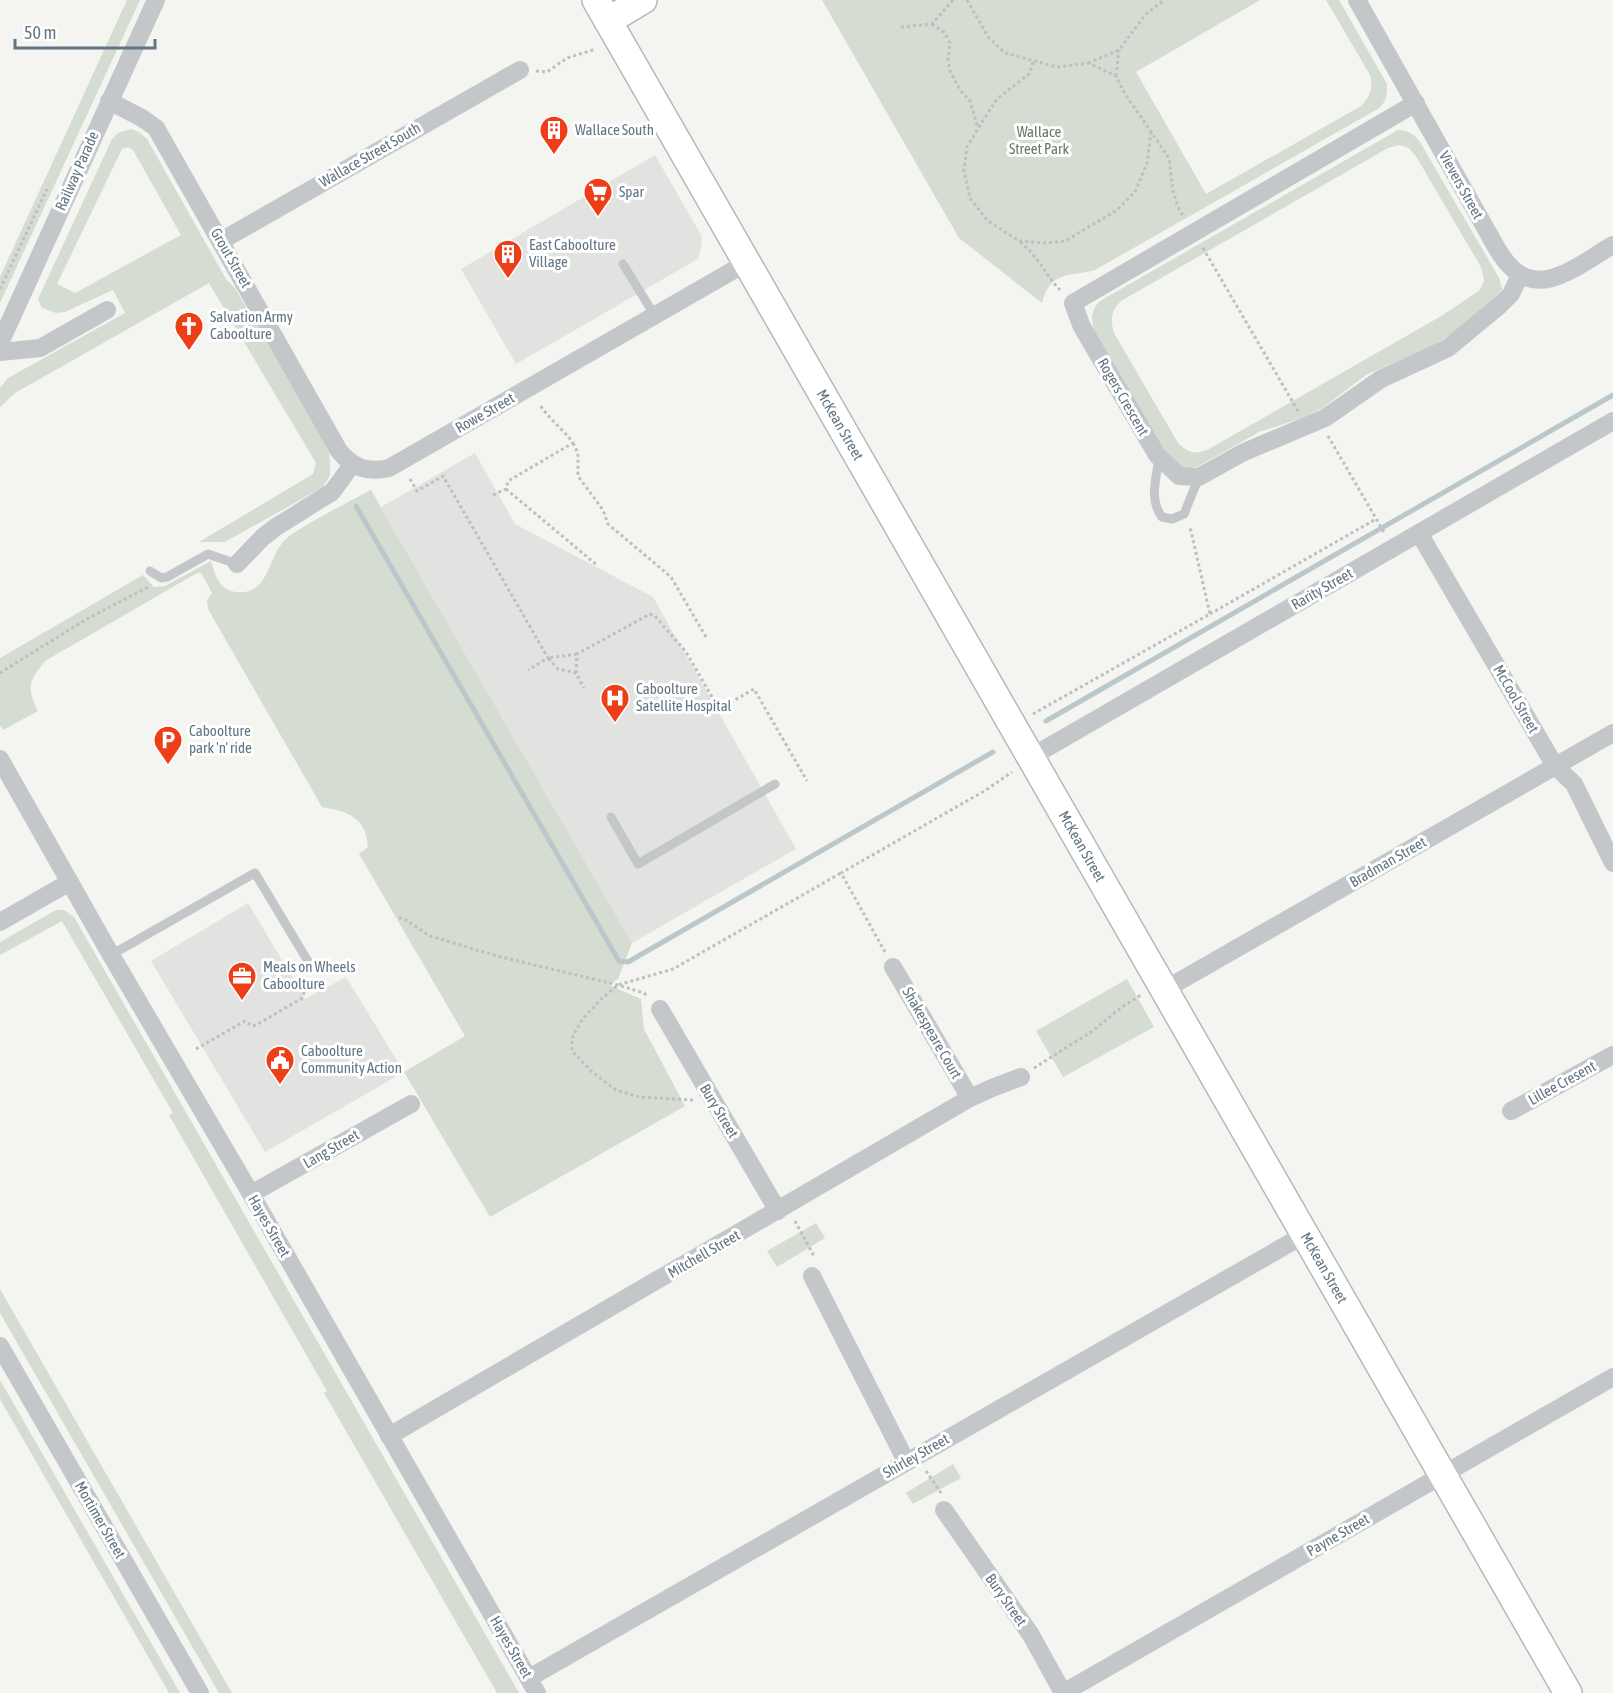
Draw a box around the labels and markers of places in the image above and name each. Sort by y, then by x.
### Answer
building icon: Wallace South [538,114,570,156]
place label: Wallace South [575,121,654,138]
supermarket icon: Spar [582,176,614,218]
place label: Spar [619,183,644,200]
place label: East Caboolture Village [529,236,616,270]
building icon: East Caboolture Village [492,238,524,280]
place label: Salvation Army Caboolture [210,308,293,342]
church icon: Salvation Army Caboolture [173,310,205,352]
place label: Caboolture Satellite Hospital [636,680,732,714]
hospital icon: Caboolture Satellite Hospital [599,682,631,724]
place label: Caboolture park 'n' ride [189,722,252,756]
parking icon: Caboolture park 'n' ride [152,724,184,766]
place label: Meals on Wheels Caboolture [263,958,356,992]
office icon: Meals on Wheels Caboolture [226,960,258,1002]
place label: Caboolture Community Action [301,1042,402,1076]
public building icon: Caboolture Community Action [264,1044,296,1086]

